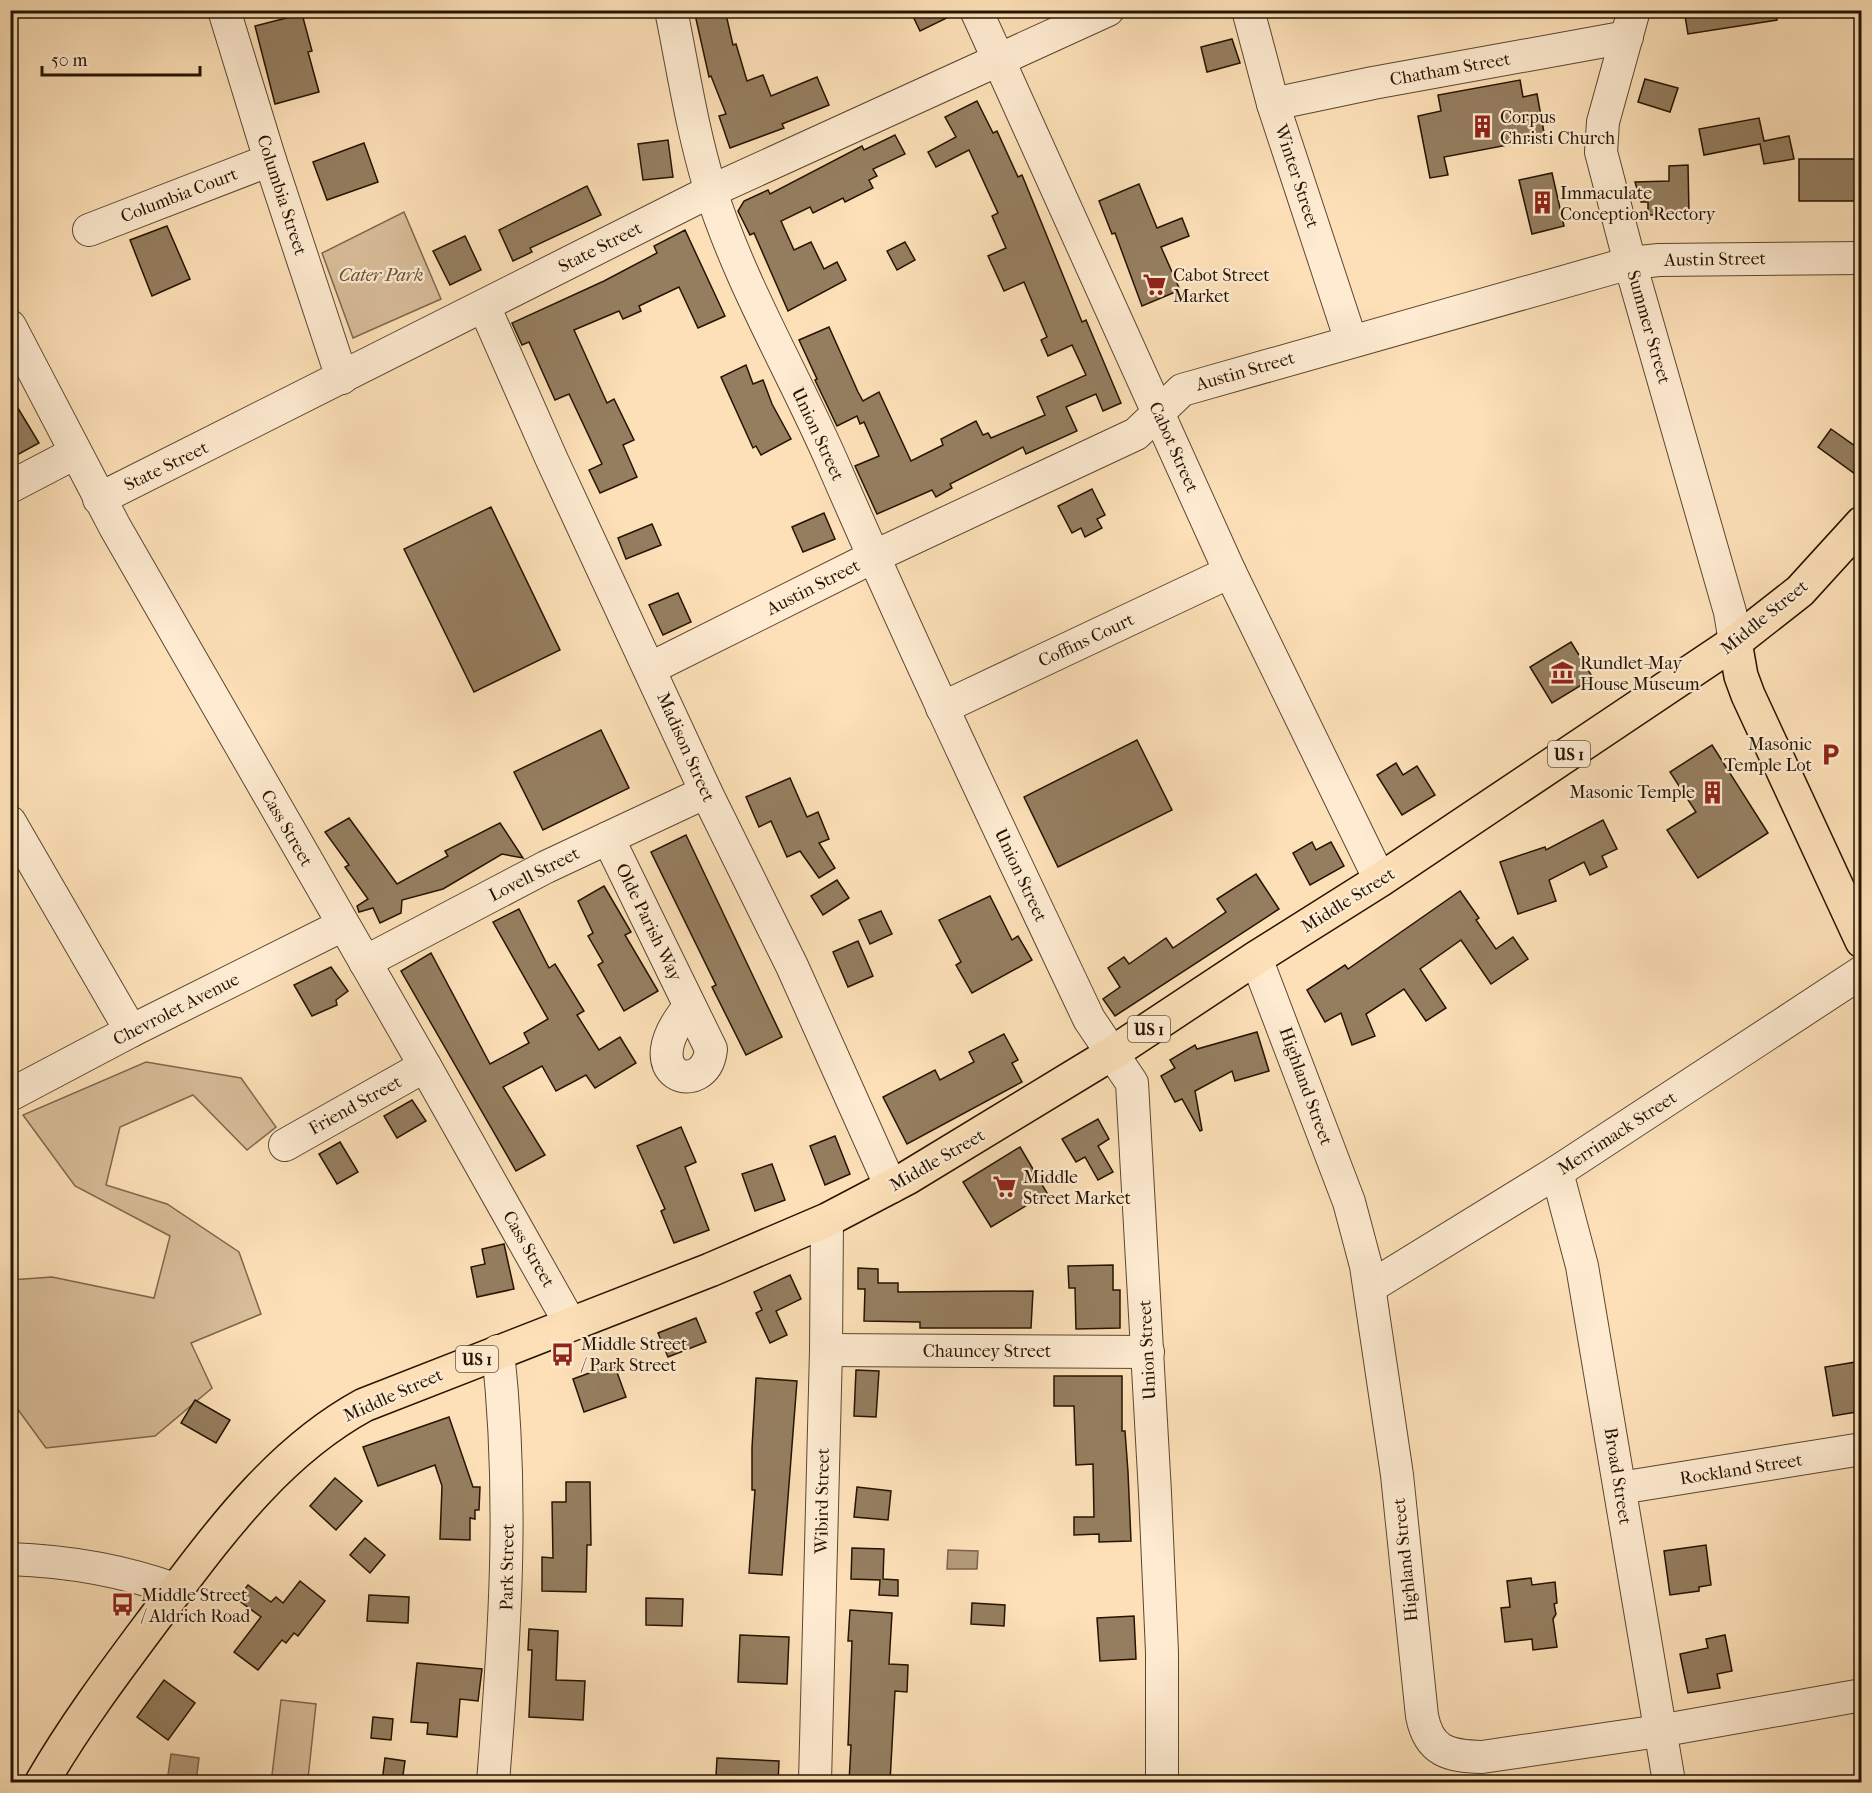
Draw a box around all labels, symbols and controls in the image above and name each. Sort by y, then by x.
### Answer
scale bar [42,39,200,77]
street label: Chatham Street [1388,48,1512,90]
text: 50 m [51,50,88,71]
place label: Corpus Christi Church [1500,107,1615,149]
building icon: Corpus Christi Church [1469,114,1495,140]
street label: Winter Street [1270,121,1323,231]
street label: Columbia Street [252,132,311,259]
street label: Columbia Court [118,163,241,227]
place label: Immaculate Conception Rectory [1560,183,1717,225]
building icon: Immaculate Conception Rectory [1529,190,1555,216]
street label: State Street [555,217,646,277]
street label: Austin Street [1663,248,1767,271]
park label: Cater Park [339,265,423,286]
place label: Cabot Street Market [1173,265,1270,307]
street label: Summer Street [1622,268,1675,387]
supermarket icon: Cabot Street Market [1142,272,1168,298]
street label: Austin Street [1192,347,1298,396]
street label: Union Street [787,384,849,485]
street label: Cabot Street [1144,399,1203,496]
street label: State Street [121,437,212,496]
street label: Austin Street [762,555,864,620]
street label: Middle Street [1716,575,1813,659]
street label: Coffins Court [1035,609,1138,672]
place label: Rundlet-May House Museum [1580,653,1700,695]
museum icon: Rundlet-May House Museum [1549,660,1575,686]
street label: Madison Street [652,689,719,806]
place label: Masonic Temple Lot [1724,734,1813,776]
road number: US 1 [1548,741,1590,767]
parking icon: Masonic Temple Lot [1817,741,1843,767]
building icon: Masonic Temple [1700,779,1726,805]
place label: Masonic Temple [1569,782,1695,803]
street label: Cass Street [256,786,317,871]
street label: Union Street [990,825,1052,926]
street label: Lovell Street [486,842,583,906]
street label: Olde Parish Way [611,860,687,986]
street label: Middle Street [1298,863,1399,938]
street label: Chevrolet Avenue [110,969,243,1050]
road number: US 1 [1128,1016,1170,1042]
street label: Highland Street [1274,1024,1337,1149]
street label: Friend Street [305,1071,406,1140]
street label: Merrimack Street [1554,1087,1681,1180]
street label: Middle Street [886,1124,989,1196]
place label: Middle Street Market [1023,1167,1132,1209]
supermarket icon: Middle Street Market [992,1174,1018,1200]
street label: Cass Street [498,1207,559,1292]
street label: Union Street [1134,1299,1161,1401]
place label: Middle Street / Park Street [580,1334,688,1376]
bus stop icon: Middle Street / Park Street [550,1341,576,1367]
street label: Chauncey Street [923,1341,1052,1362]
road number: US 1 [456,1346,498,1372]
street label: Middle Street [340,1364,447,1427]
street label: Broad Street [1599,1426,1636,1527]
street label: Wibird Street [811,1447,834,1555]
street label: Rockland Street [1678,1449,1804,1490]
street label: Highland Street [1389,1497,1422,1623]
street label: Park Street [496,1523,519,1611]
place label: Middle Street / Aldrich Road [140,1585,251,1627]
bus stop icon: Middle Street / Aldrich Road [110,1592,136,1618]

